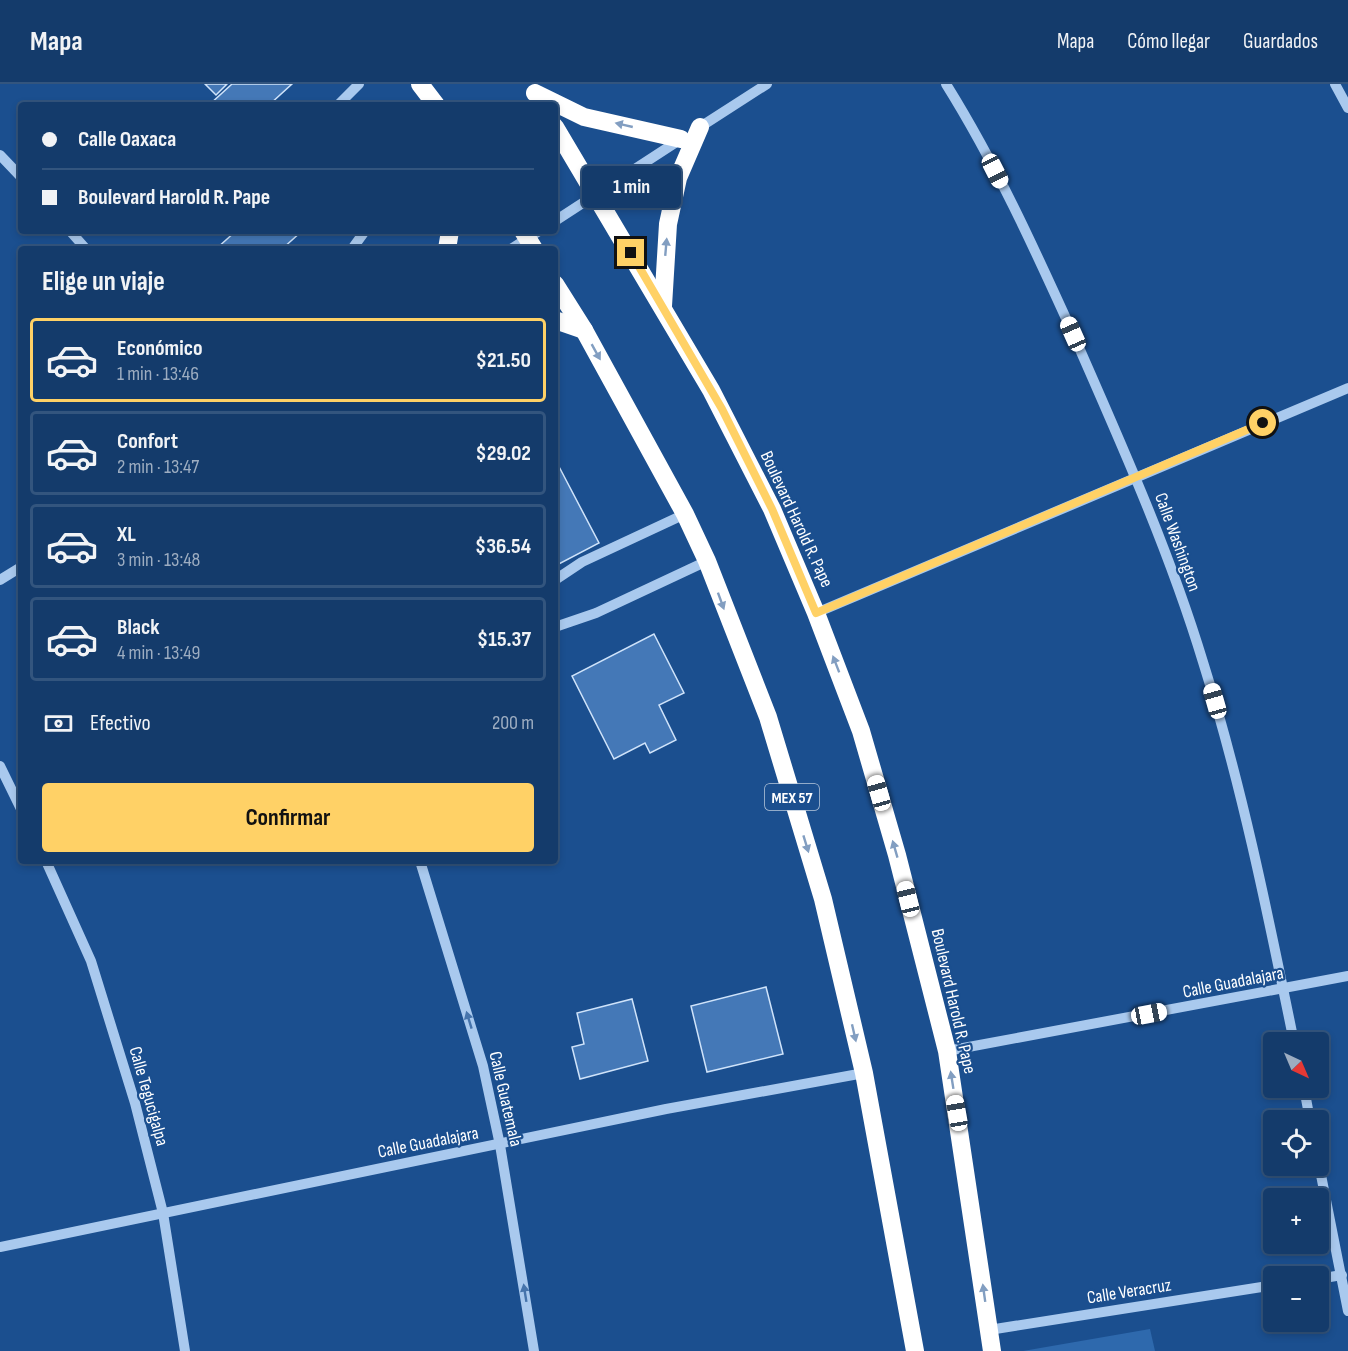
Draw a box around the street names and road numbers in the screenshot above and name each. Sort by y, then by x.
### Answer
street label: Boulevard Harold R. Pape [756,448,837,591]
street label: Calle Washington [1150,490,1205,594]
road number: MEX 57 [765,784,819,810]
street label: Boulevard Harold R. Pape [927,927,980,1076]
street label: Calle Guadalajara [1181,962,1285,1003]
street label: Calle Tegucigalpa [124,1044,173,1148]
street label: Calle Guatemala [484,1050,527,1149]
street label: Calle Guadalajara [376,1122,480,1163]
street label: Calle Veracruz [1085,1274,1173,1309]

